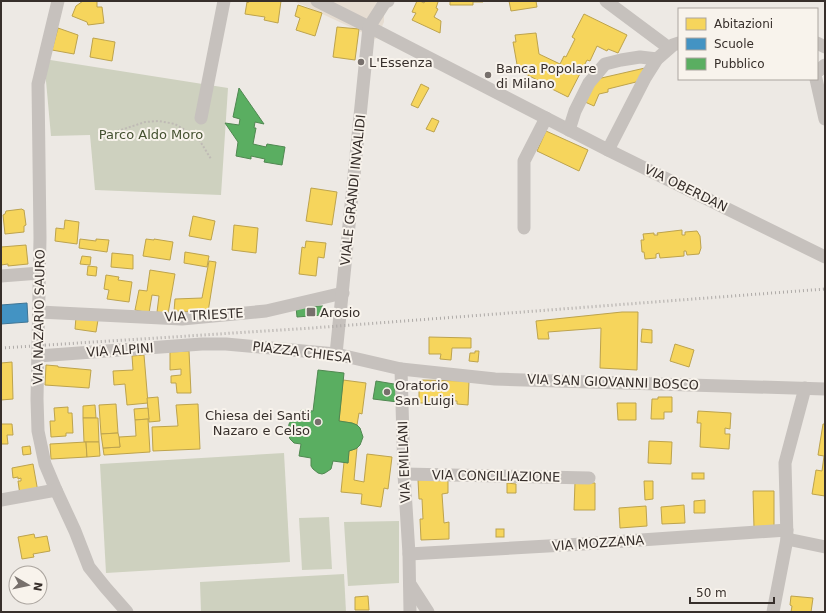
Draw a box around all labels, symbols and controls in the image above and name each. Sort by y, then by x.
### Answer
legend [678,8,818,80]
text: Abitazioni [714,17,773,31]
text: Scuole [714,37,754,51]
place label: L'Essenza [369,55,433,70]
marker: L'Essenza [356,57,366,67]
text: Pubblico [714,57,764,71]
place label: Banca Popolare di Milano [496,61,597,91]
marker: Banca Popolare di Milano [483,70,493,80]
street label: VIALE GRANDI INVALIDI [338,114,368,266]
park label: Parco Aldo Moro [99,127,203,142]
street label: VIA OBERDAN [642,161,730,215]
street label: VIA NAZARIO SAURO [30,249,48,385]
street label: VIA TRIESTE [164,305,244,325]
place label: Arosio [320,305,360,320]
marker: Arosio [305,306,317,318]
street label: PIAZZA CHIESA [252,338,352,366]
street label: VIA ALPINI [86,340,154,360]
street label: VIA SAN GIOVANNI BOSCO [527,372,699,392]
place label: Oratorio San Luigi [395,378,454,408]
marker: Oratorio San Luigi [382,387,392,397]
place label: Chiesa dei Santi Nazaro e Celso [205,408,310,438]
marker: Chiesa dei Santi Nazaro e Celso [313,417,323,427]
street label: VIA EMILIANI [395,420,413,504]
street label: VIA CONCILIAZIONE [432,467,560,485]
street label: VIA MOZZANA [551,532,645,554]
north arrow [8,565,48,605]
scale bar [690,579,774,605]
text: N [30,581,45,592]
text: 50 m [696,586,727,600]

